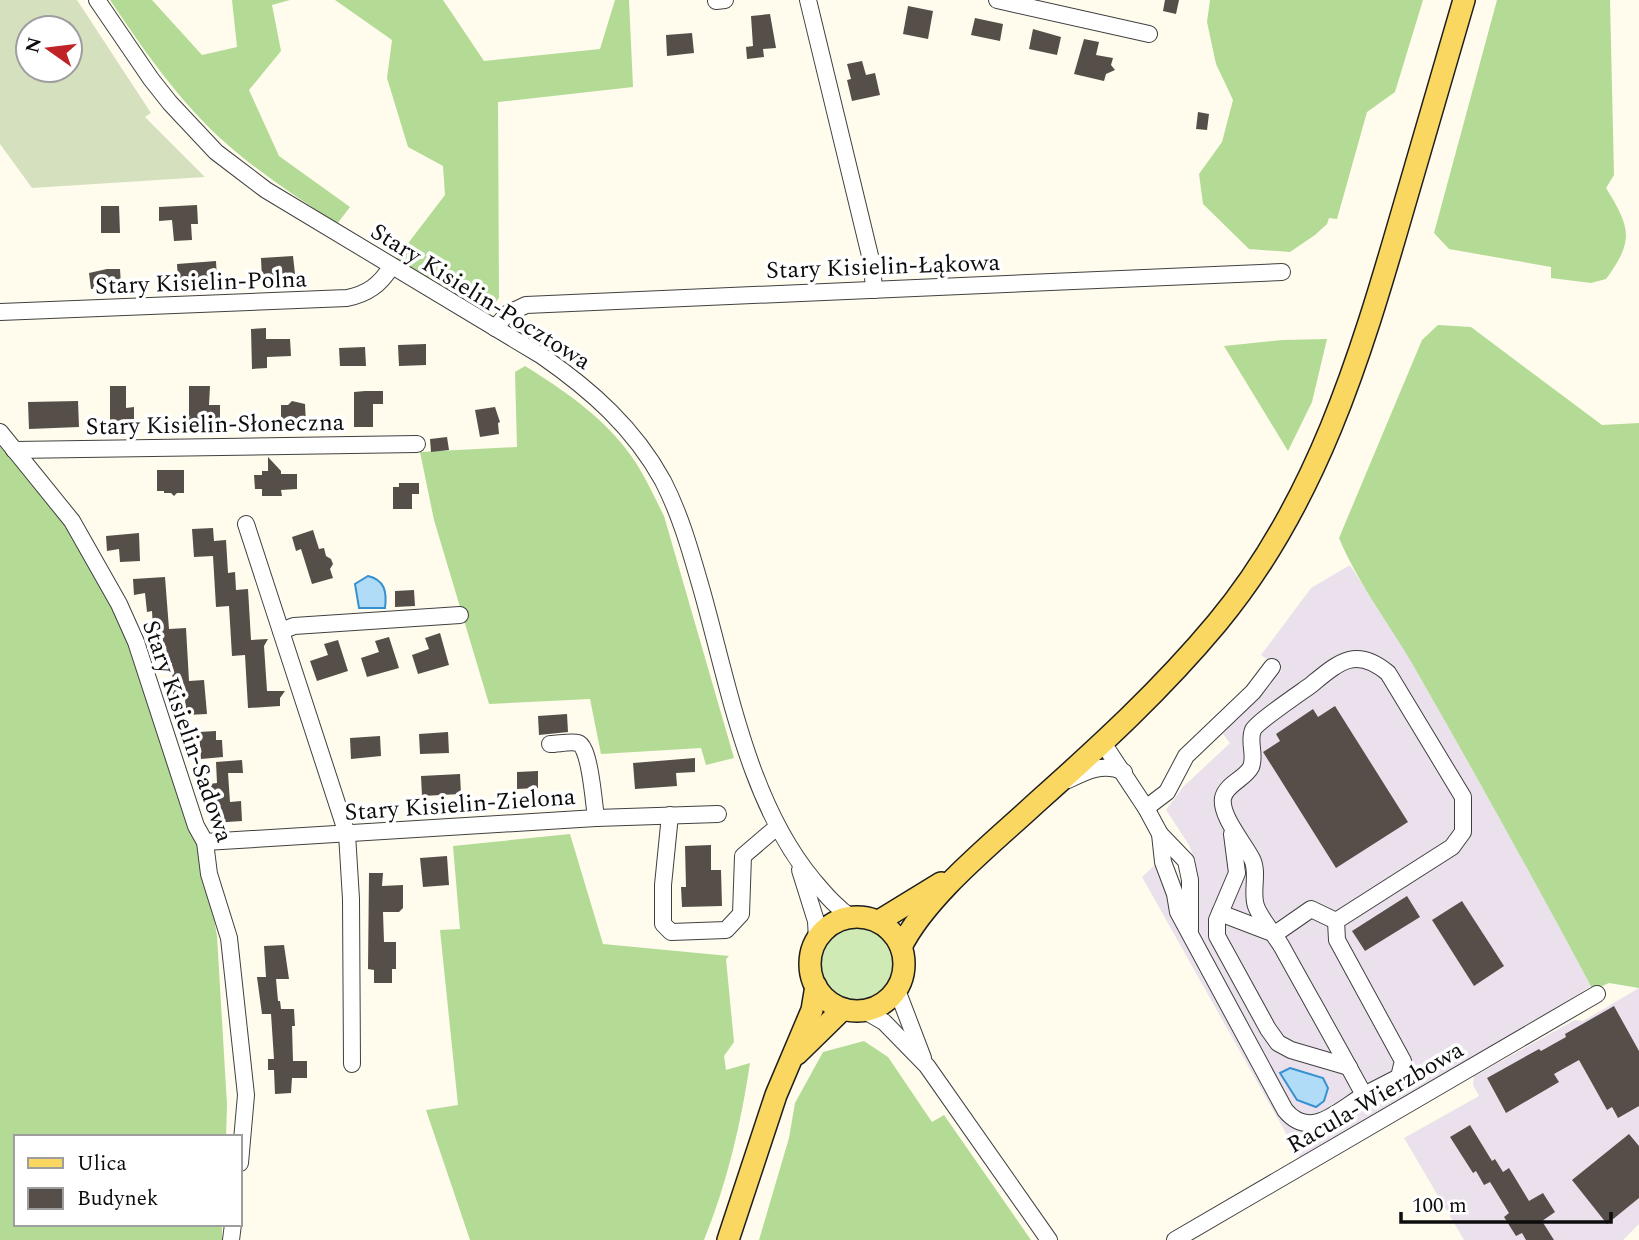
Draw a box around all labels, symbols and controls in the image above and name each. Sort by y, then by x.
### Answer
north arrow [14,14,84,84]
text: N [18,34,50,56]
street label: Stary Kisielin-Pocztowa [363,214,598,380]
street label: Stary Kisielin-Łąkowa [765,245,1001,289]
street label: Stary Kisielin-Polna [94,261,308,305]
street label: Stary Kisielin-Słoneczna [85,405,345,445]
street label: Stary Kisielin-Sadowa [132,615,242,848]
street label: Stary Kisielin-Zielona [343,779,577,831]
street label: Racula-Wierzbowa [1280,1032,1471,1163]
legend [14,1135,242,1226]
text: Ulica [77,1148,128,1180]
scale bar [1401,1180,1611,1224]
text: Budynek [77,1183,159,1215]
text: 100 m [1412,1190,1467,1222]

